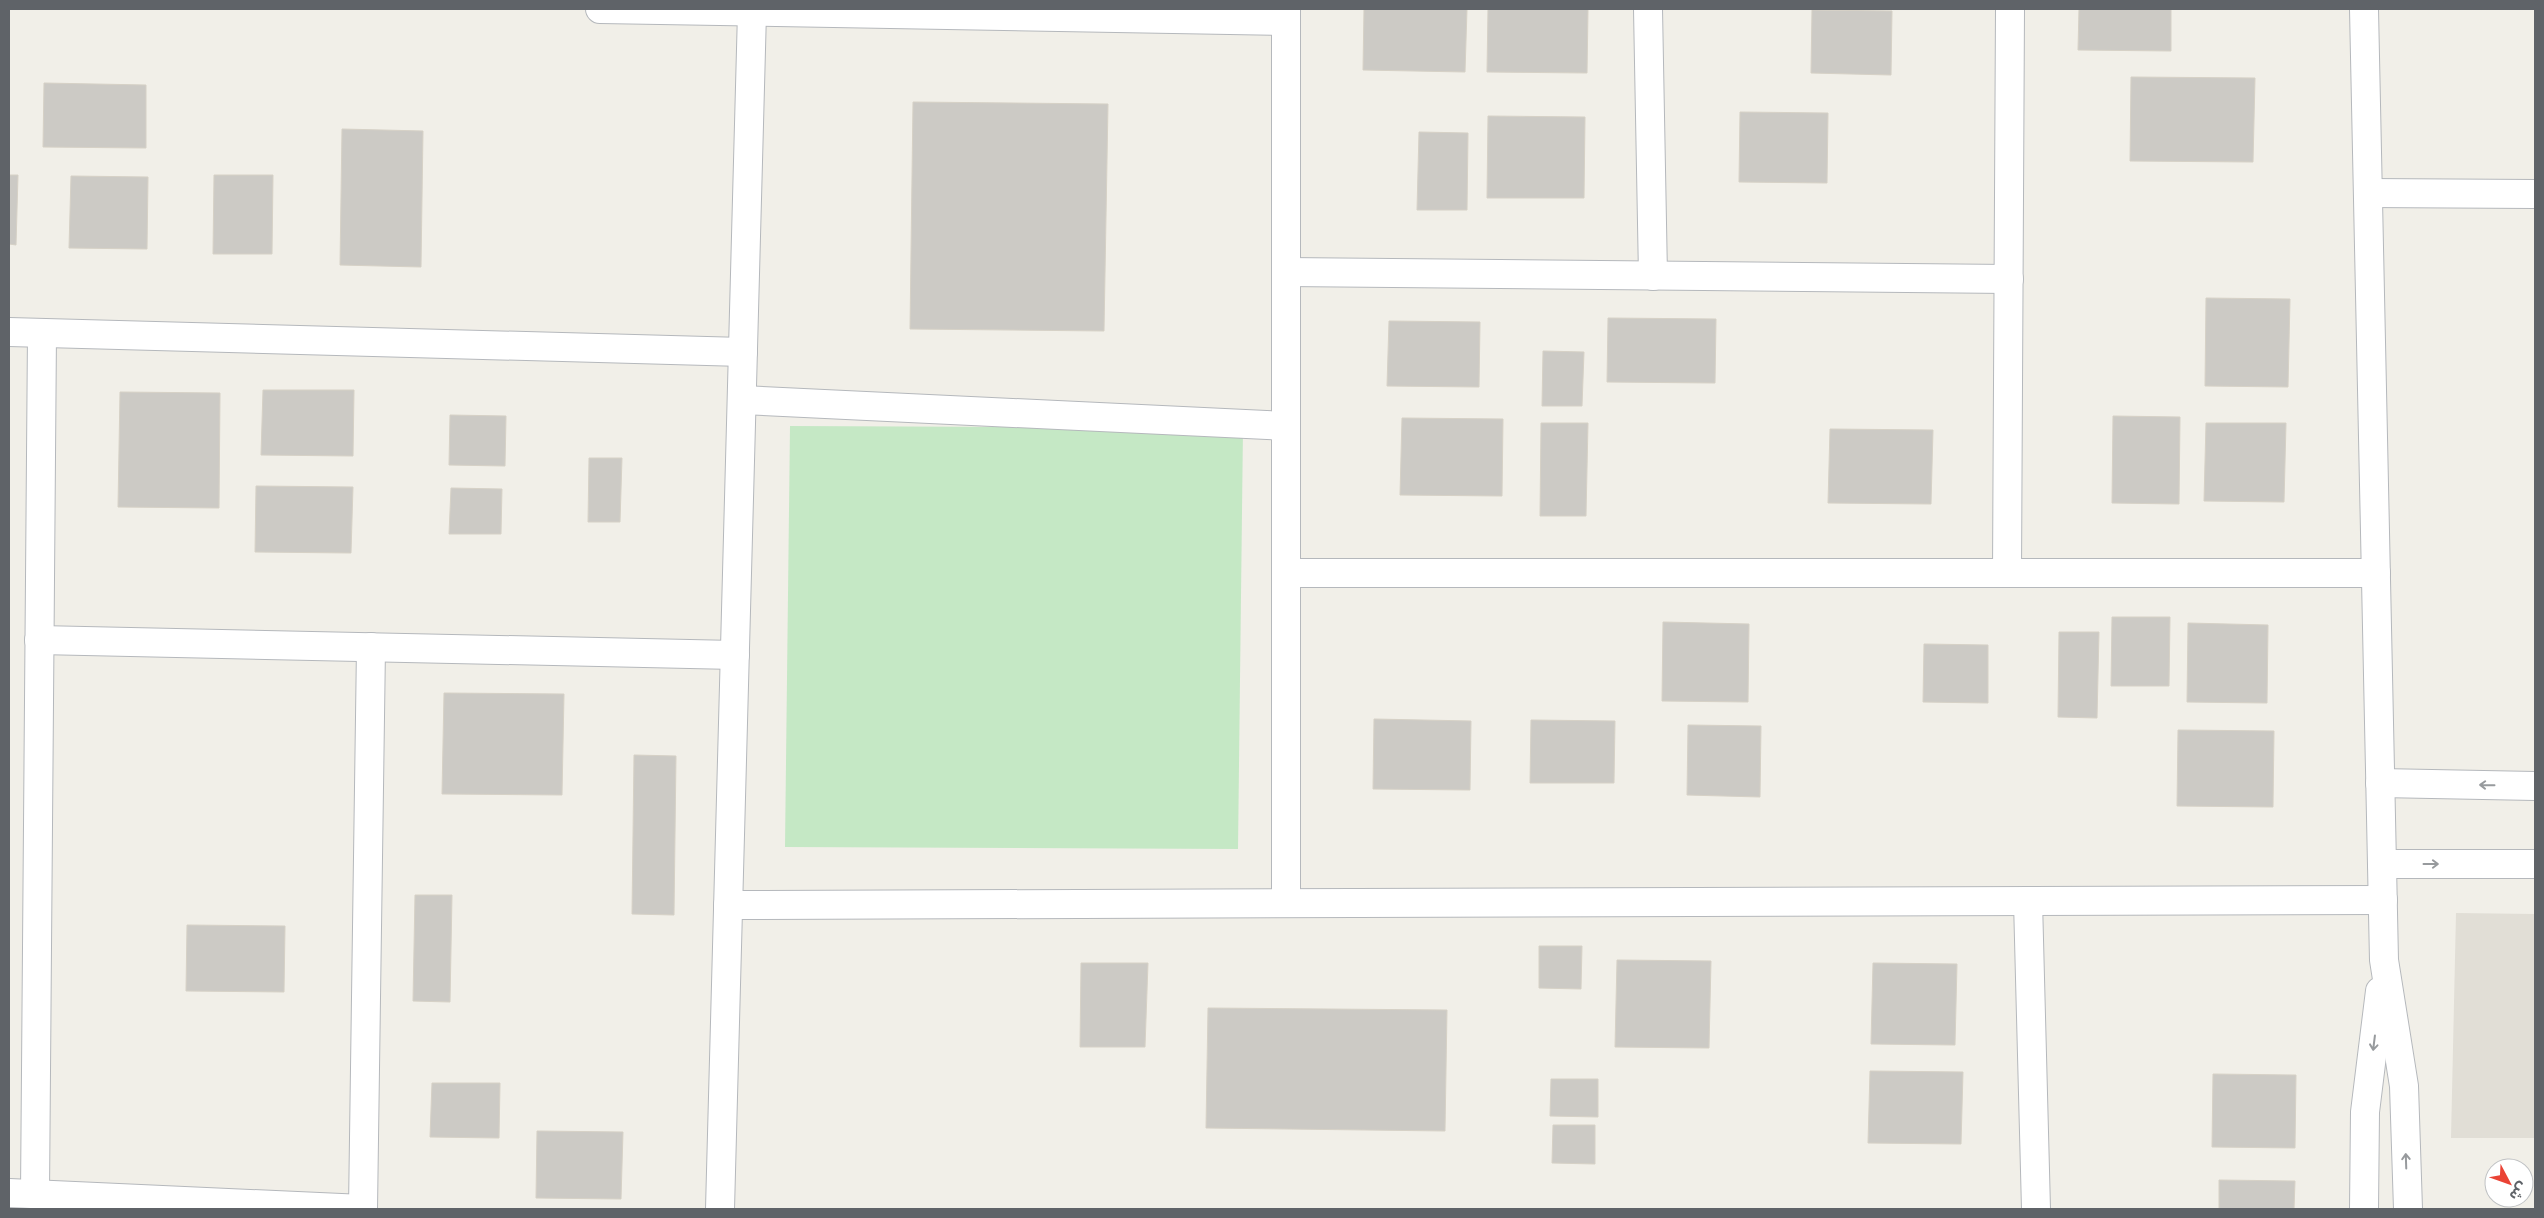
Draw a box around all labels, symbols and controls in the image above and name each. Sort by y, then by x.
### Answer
one-way arrow [2479,780,2495,790]
one-way arrow [2422,859,2439,869]
one-way arrow [2368,1035,2378,1051]
one-way arrow [2402,1153,2411,1169]
north arrow [2484,1158,2534,1208]
text: ش [2506,1178,2532,1205]

